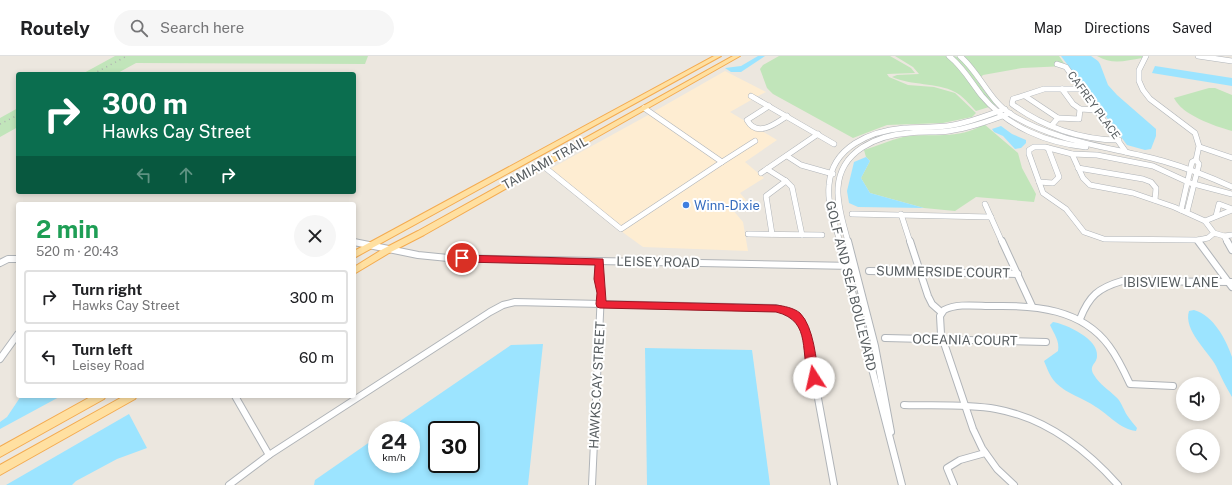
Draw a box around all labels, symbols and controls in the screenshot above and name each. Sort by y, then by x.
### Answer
search box [114,10,394,46]
text: Routely [20,17,90,39]
icon: search [128,17,150,39]
text: Search here [160,19,244,36]
text: Map [1034,20,1062,36]
text: Directions [1084,20,1150,36]
text: Saved [1172,20,1212,36]
street label: CAFREY PLACE [1065,69,1123,141]
text: 300 m [102,87,188,120]
icon: right [36,88,88,140]
text: Hawks Cay Street [102,121,251,142]
street label: TAMIAMI TRAIL [500,133,590,193]
icon: left [133,164,155,186]
icon: ahead [175,164,197,186]
icon: right [217,164,239,186]
place label: Winn-Dixie [694,198,760,213]
street label: GOLF AND SEA BOULEVARD [823,199,879,373]
marker: Winn-Dixie [681,200,691,210]
text: 2 min [36,215,99,243]
button: close [294,215,336,257]
pin [445,241,479,275]
text: 520 m · 20:43 [36,244,119,259]
icon: arrive [451,247,473,269]
street label: LEISEY ROAD [616,254,700,270]
street label: SUMMERSIDE COURT [876,263,1010,281]
street label: IBISVIEW LANE [1123,275,1219,290]
text: Turn right [72,281,142,298]
icon: right [38,286,60,308]
text: 300 m [290,289,334,306]
text: Hawks Cay Street [72,298,180,313]
street label: HAWKS CAY STREET [586,321,608,449]
street label: OCEANIA COURT [912,332,1018,348]
text: Turn left [72,341,133,358]
icon: left [38,346,60,368]
text: 60 m [299,349,334,366]
position arrow [793,357,835,399]
text: Leisey Road [72,358,145,373]
map controls [1176,377,1220,473]
button: sound [1176,377,1220,421]
speed limit sign: 30 [428,421,480,473]
button: search [1176,429,1220,473]
text: 24 [381,430,407,454]
text: km/h [382,451,406,463]

